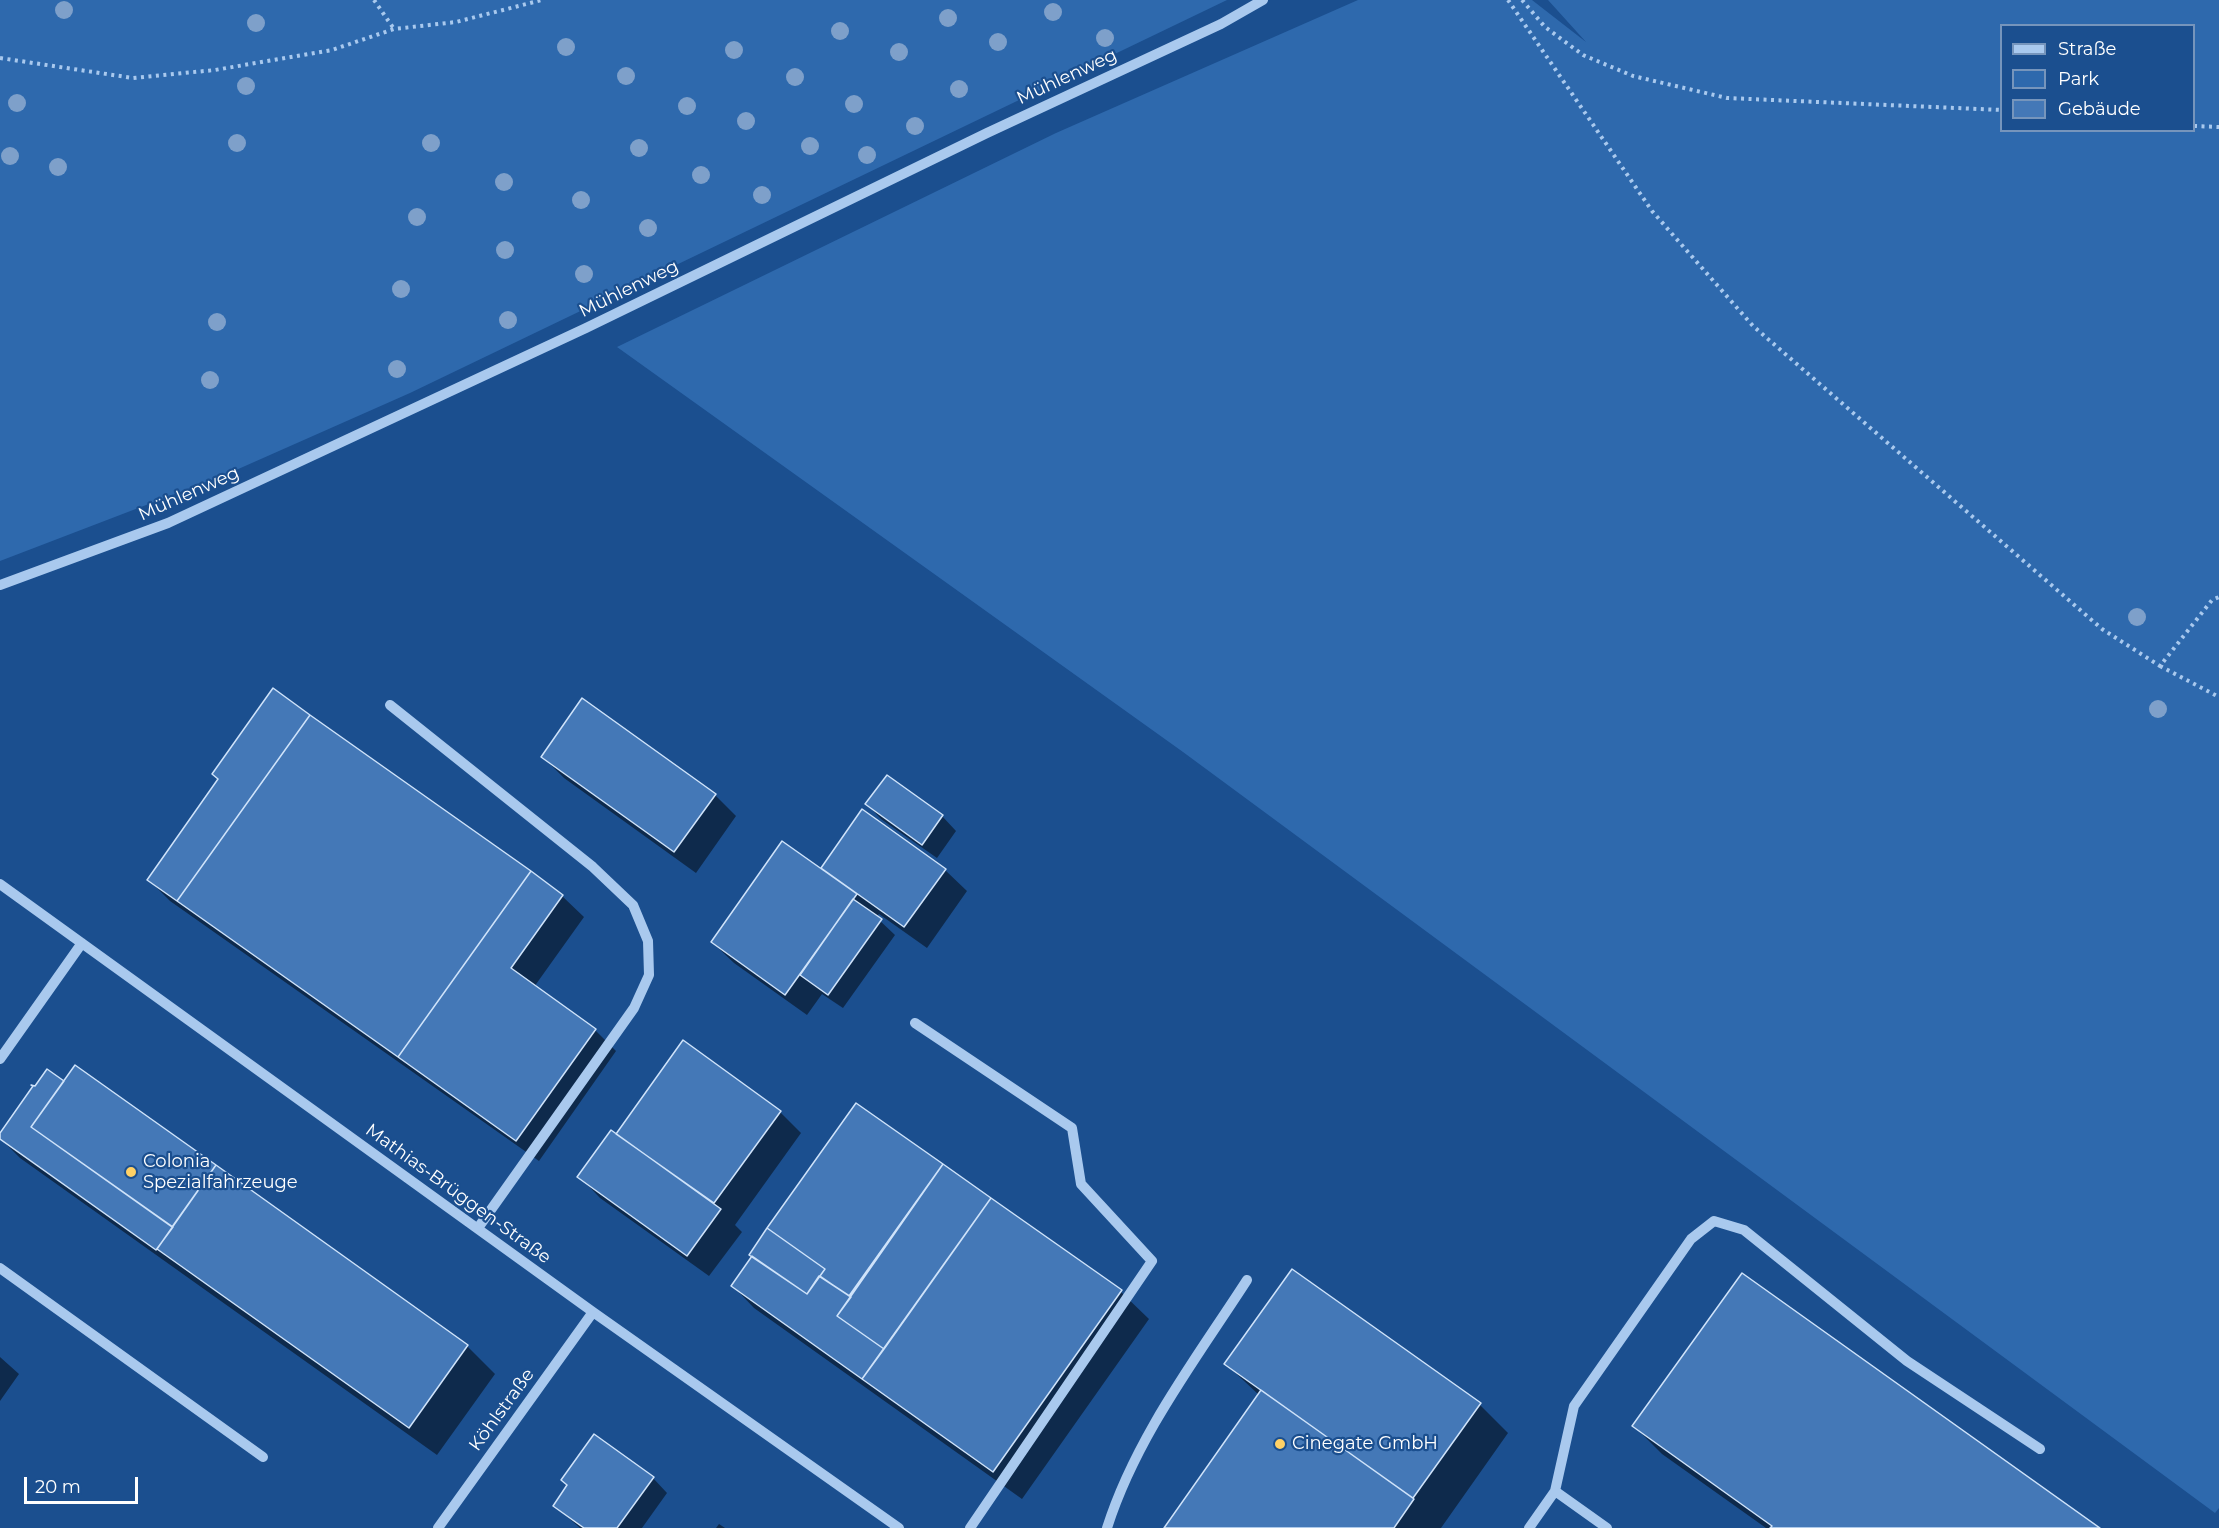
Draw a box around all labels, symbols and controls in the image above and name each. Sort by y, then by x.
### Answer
legend [2000,24,2195,132]
text: Straße [2058,38,2116,60]
street label: Mühlenweg [1014,44,1120,110]
text: Park [2058,68,2099,90]
text: Gebäude [2058,98,2141,120]
street label: Mühlenweg [576,256,682,322]
street label: Mühlenweg [135,462,243,526]
street label: Mathias-Brüggen-Straße [361,1119,555,1269]
place label: Colonia Spezialfahrzeuge [143,1151,298,1194]
marker: Colonia Spezialfahrzeuge [124,1165,138,1179]
street label: Köhlstraße [465,1365,539,1455]
place label: Cinegate GmbH [1292,1433,1438,1455]
marker: Cinegate GmbH [1273,1437,1287,1451]
scale bar [27,1465,141,1503]
text: 20 m [35,1476,81,1498]

